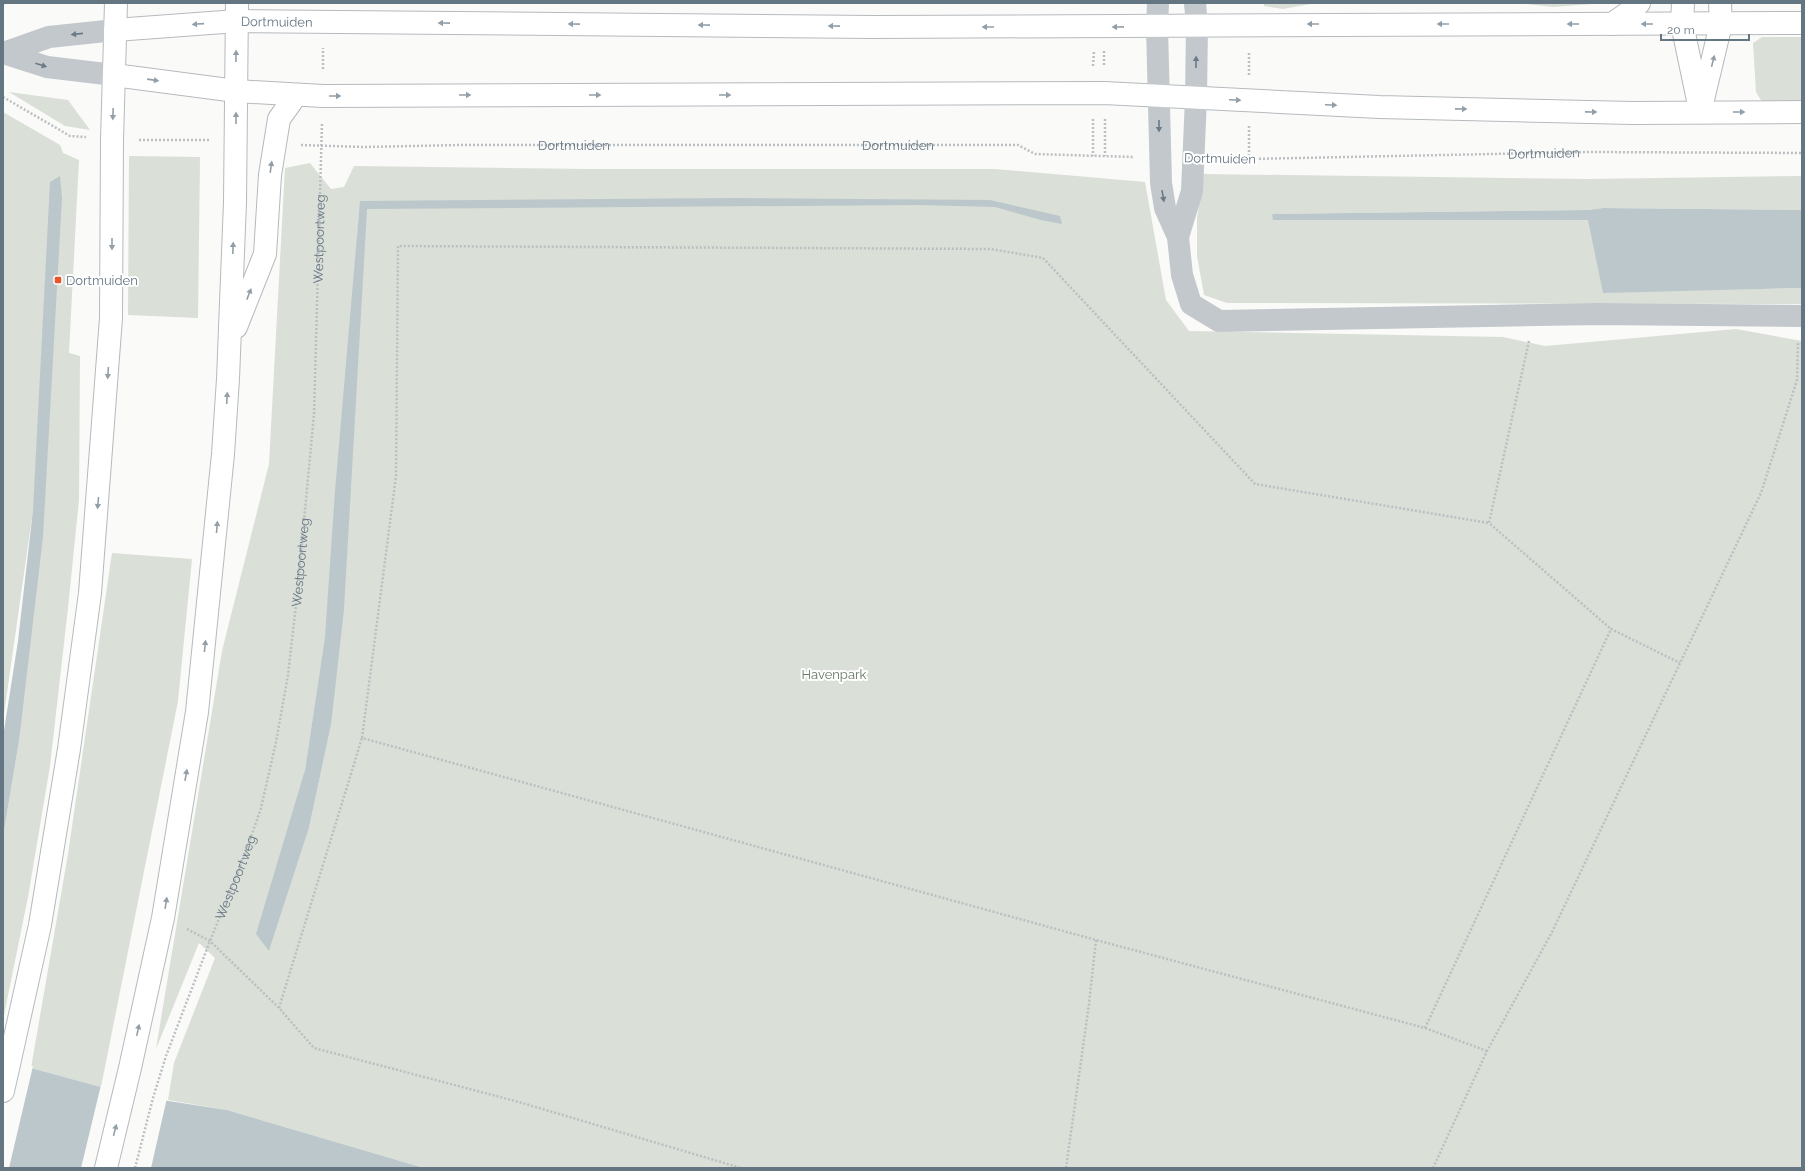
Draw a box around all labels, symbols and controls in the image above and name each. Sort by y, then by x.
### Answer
street label: Dortmuiden [241,14,313,30]
scale bar [1661,16,1749,42]
one-way arrow [437,20,450,26]
one-way arrow [192,21,204,28]
one-way arrow [567,21,580,27]
one-way arrow [1306,21,1319,27]
one-way arrow [1436,21,1449,27]
one-way arrow [1566,21,1579,27]
one-way arrow [1640,21,1653,27]
one-way arrow [697,22,710,28]
one-way arrow [828,23,840,30]
text: 20 m [1667,23,1695,37]
one-way arrow [981,24,994,30]
one-way arrow [1111,24,1124,30]
one-way arrow [71,31,83,38]
one-way arrow [233,49,239,62]
one-way arrow [1193,55,1199,68]
one-way arrow [1710,55,1716,67]
one-way arrow [35,62,47,68]
one-way arrow [147,77,159,83]
one-way arrow [459,92,472,98]
one-way arrow [589,92,602,98]
one-way arrow [719,92,732,98]
one-way arrow [329,93,342,99]
one-way arrow [1229,97,1242,103]
one-way arrow [1325,101,1337,108]
one-way arrow [1455,106,1468,112]
one-way arrow [110,108,116,121]
one-way arrow [1585,109,1598,115]
one-way arrow [1733,109,1746,115]
one-way arrow [233,111,239,124]
one-way arrow [1156,120,1162,133]
street label: Dortmuiden [538,138,610,153]
street label: Dortmuiden [862,138,934,153]
street label: Dortmuiden [1508,145,1580,162]
street label: Dortmuiden [1184,150,1256,167]
one-way arrow [268,161,274,173]
one-way arrow [1160,190,1166,202]
street label: Westpoortweg [311,194,328,284]
one-way arrow [109,238,115,251]
one-way arrow [230,241,236,254]
place label: Dortmuiden [66,273,138,288]
marker: Dortmuiden [53,275,63,285]
one-way arrow [247,287,253,299]
one-way arrow [104,367,111,379]
one-way arrow [223,392,230,404]
one-way arrow [95,497,101,509]
street label: Westpoortweg [289,517,312,608]
one-way arrow [213,521,220,533]
one-way arrow [201,640,208,652]
park label: Havenpark [802,667,867,682]
one-way arrow [184,769,190,781]
street label: Westpoortweg [212,833,259,922]
one-way arrow [163,897,169,909]
one-way arrow [136,1024,142,1037]
one-way arrow [112,1124,118,1136]

